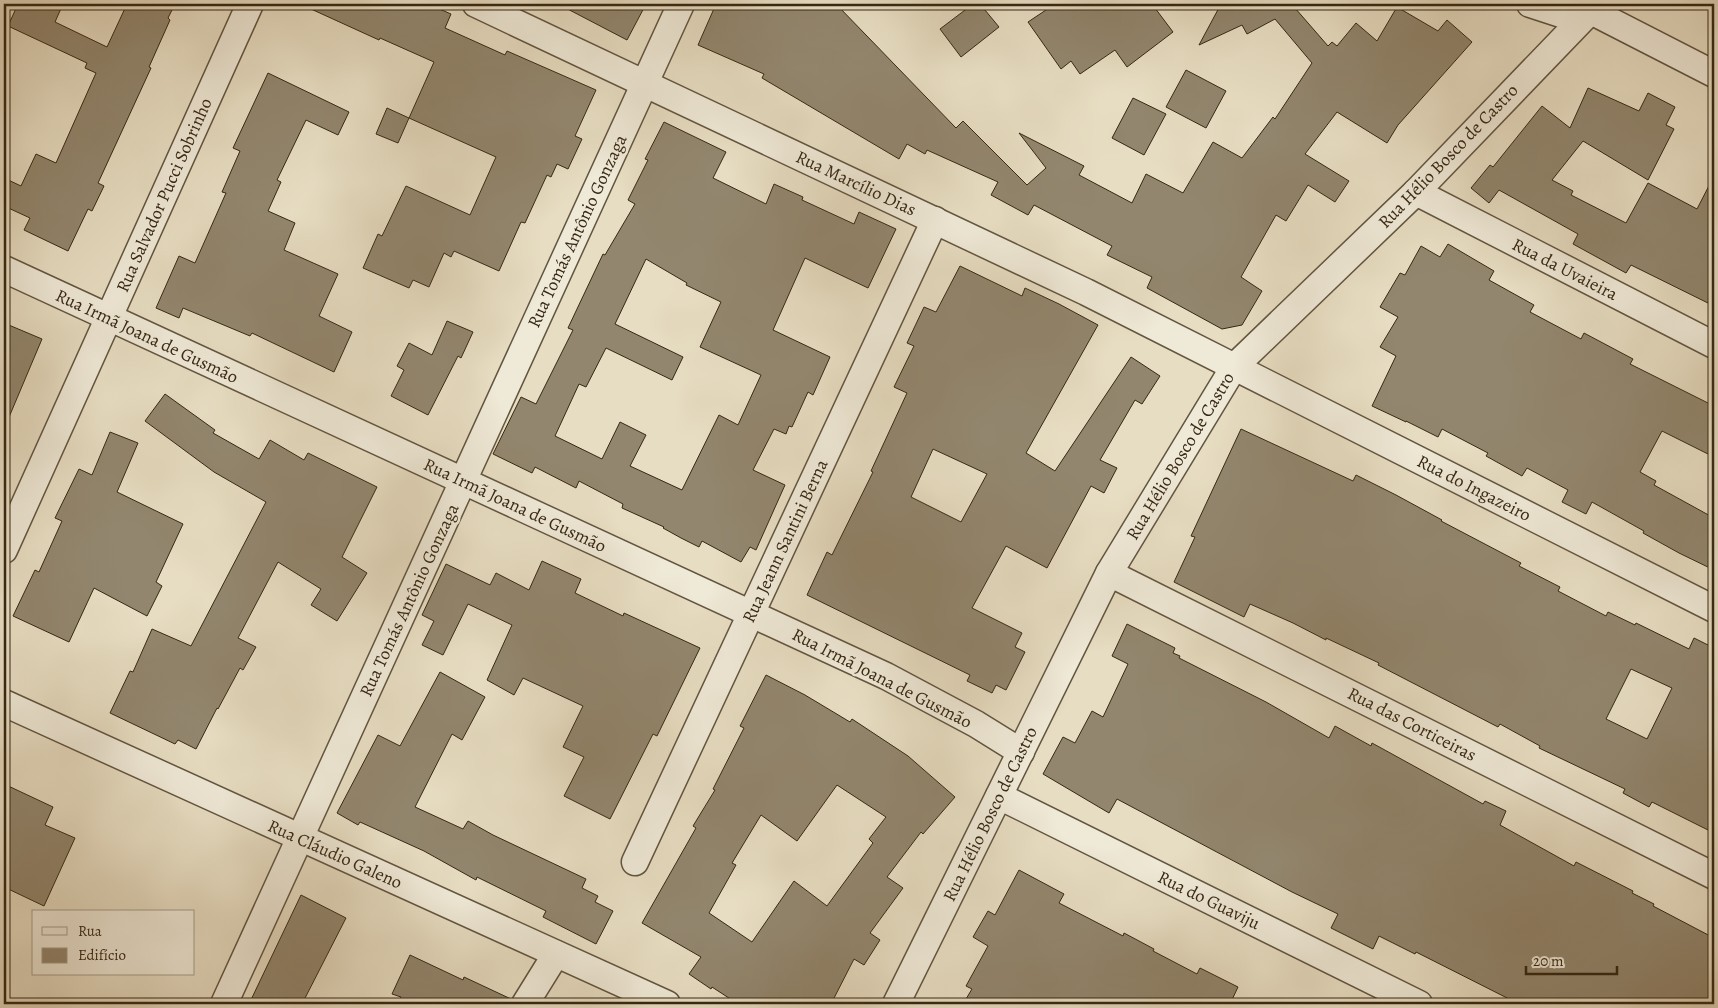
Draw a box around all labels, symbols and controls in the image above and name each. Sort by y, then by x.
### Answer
street label: Rua Hélio Bosco de Castro [1373,79,1523,233]
street label: Rua Salvador Pucci Sobrinho [110,94,218,296]
street label: Rua Tomás Antônio Gonzaga [522,130,633,332]
street label: Rua Marcílio Dias [792,145,920,221]
street label: Rua da Uvaieira [1508,232,1622,306]
street label: Rua Irmã Joana de Gusmão [52,283,242,389]
street label: Rua Hélio Bosco de Castro [1120,368,1240,544]
street label: Rua do Ingazeiro [1413,449,1535,527]
street label: Rua Irmã Joana de Gusmão [420,452,610,558]
street label: Rua Jeann Santini Berna [737,455,834,627]
street label: Rua Tomás Antônio Gonzaga [354,499,465,701]
street label: Rua Irmã Joana de Gusmão [788,622,976,734]
street label: Rua das Corticeiras [1343,681,1481,767]
street label: Rua Hélio Bosco de Castro [937,722,1043,905]
street label: Rua Cláudio Galeno [264,814,406,894]
street label: Rua do Guaviju [1154,865,1264,935]
legend [32,910,195,976]
text: Rua [78,921,102,941]
scale bar [1526,943,1617,975]
text: Edifício [78,945,126,965]
text: 20 m [1533,951,1564,971]

